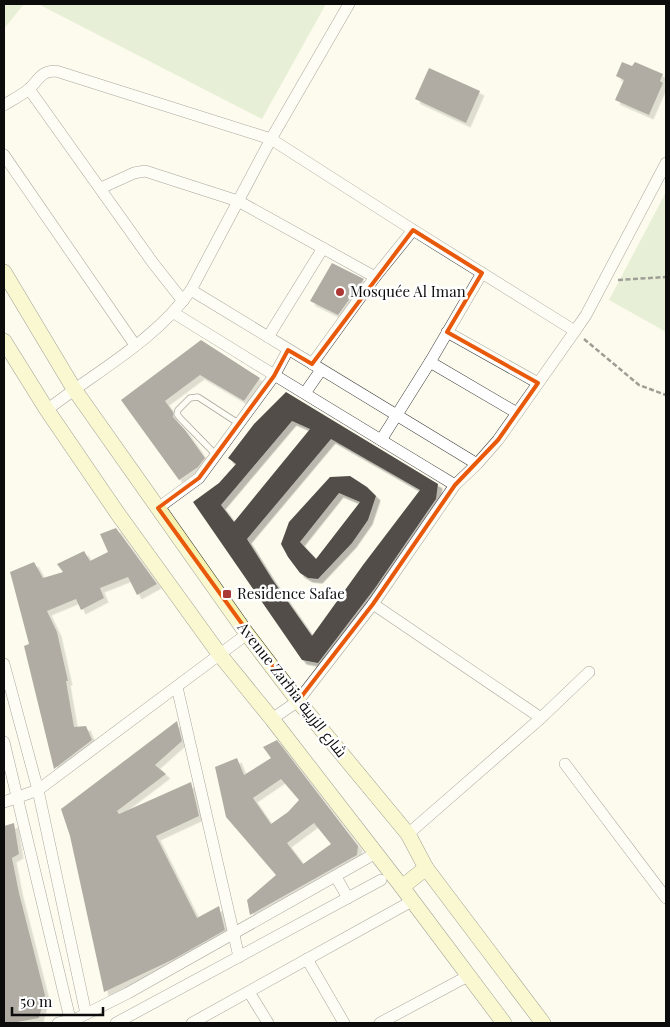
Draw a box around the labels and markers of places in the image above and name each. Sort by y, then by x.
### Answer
place label: Mosquée Al Iman [350,281,466,301]
marker: Mosquée Al Iman [334,286,346,298]
place label: Residence Safae [237,583,345,603]
marker: Residence Safae [221,588,233,600]

